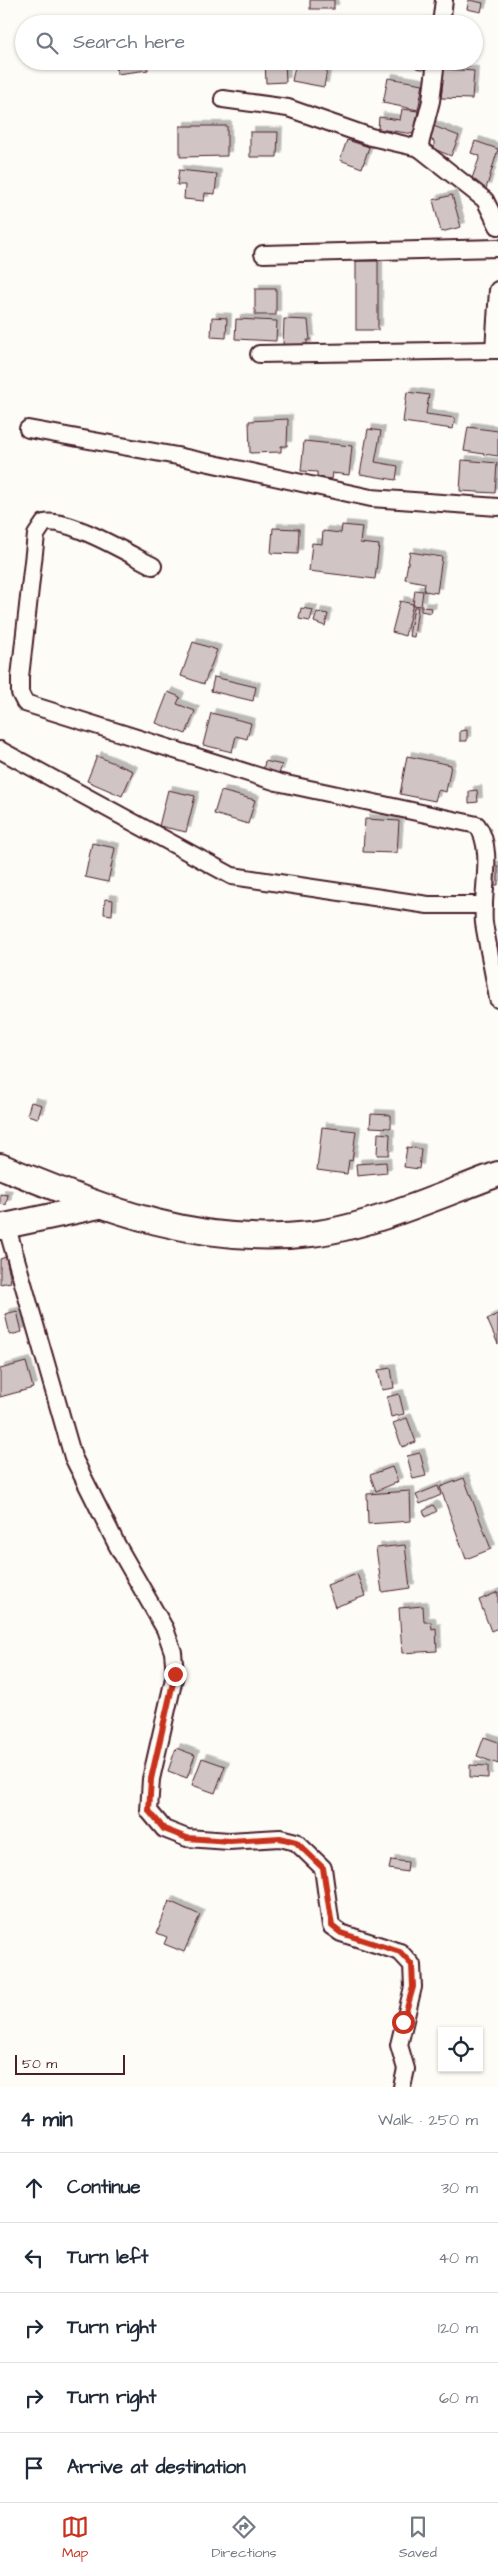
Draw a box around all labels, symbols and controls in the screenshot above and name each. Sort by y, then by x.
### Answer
search box [15,15,483,70]
icon: search [33,29,61,57]
text: Search here [73,29,185,56]
route end [164,1663,187,1686]
route start [392,2011,415,2034]
map controls [438,2027,483,2072]
button: locate [438,2027,483,2072]
scale bar [15,2052,125,2075]
text: 50 m [22,2054,57,2074]
text: 4 min [20,2105,73,2134]
text: Walk · 250 m [378,2109,478,2131]
icon: ahead [20,2174,48,2202]
text: Continue [67,2174,141,2201]
text: 30 m [441,2177,478,2199]
icon: left [20,2244,48,2272]
text: Turn left [67,2244,148,2271]
text: 40 m [438,2247,478,2269]
icon: right [20,2314,48,2342]
text: Turn right [67,2314,156,2341]
text: 120 m [438,2317,478,2339]
icon: right [20,2384,48,2412]
text: Turn right [67,2384,156,2411]
text: 60 m [439,2387,478,2409]
icon: arrive [20,2454,48,2482]
text: Arrive at destination [67,2454,246,2481]
tab: Map [61,2513,89,2563]
tab: Directions [211,2513,276,2563]
tab: Saved [399,2513,437,2563]

